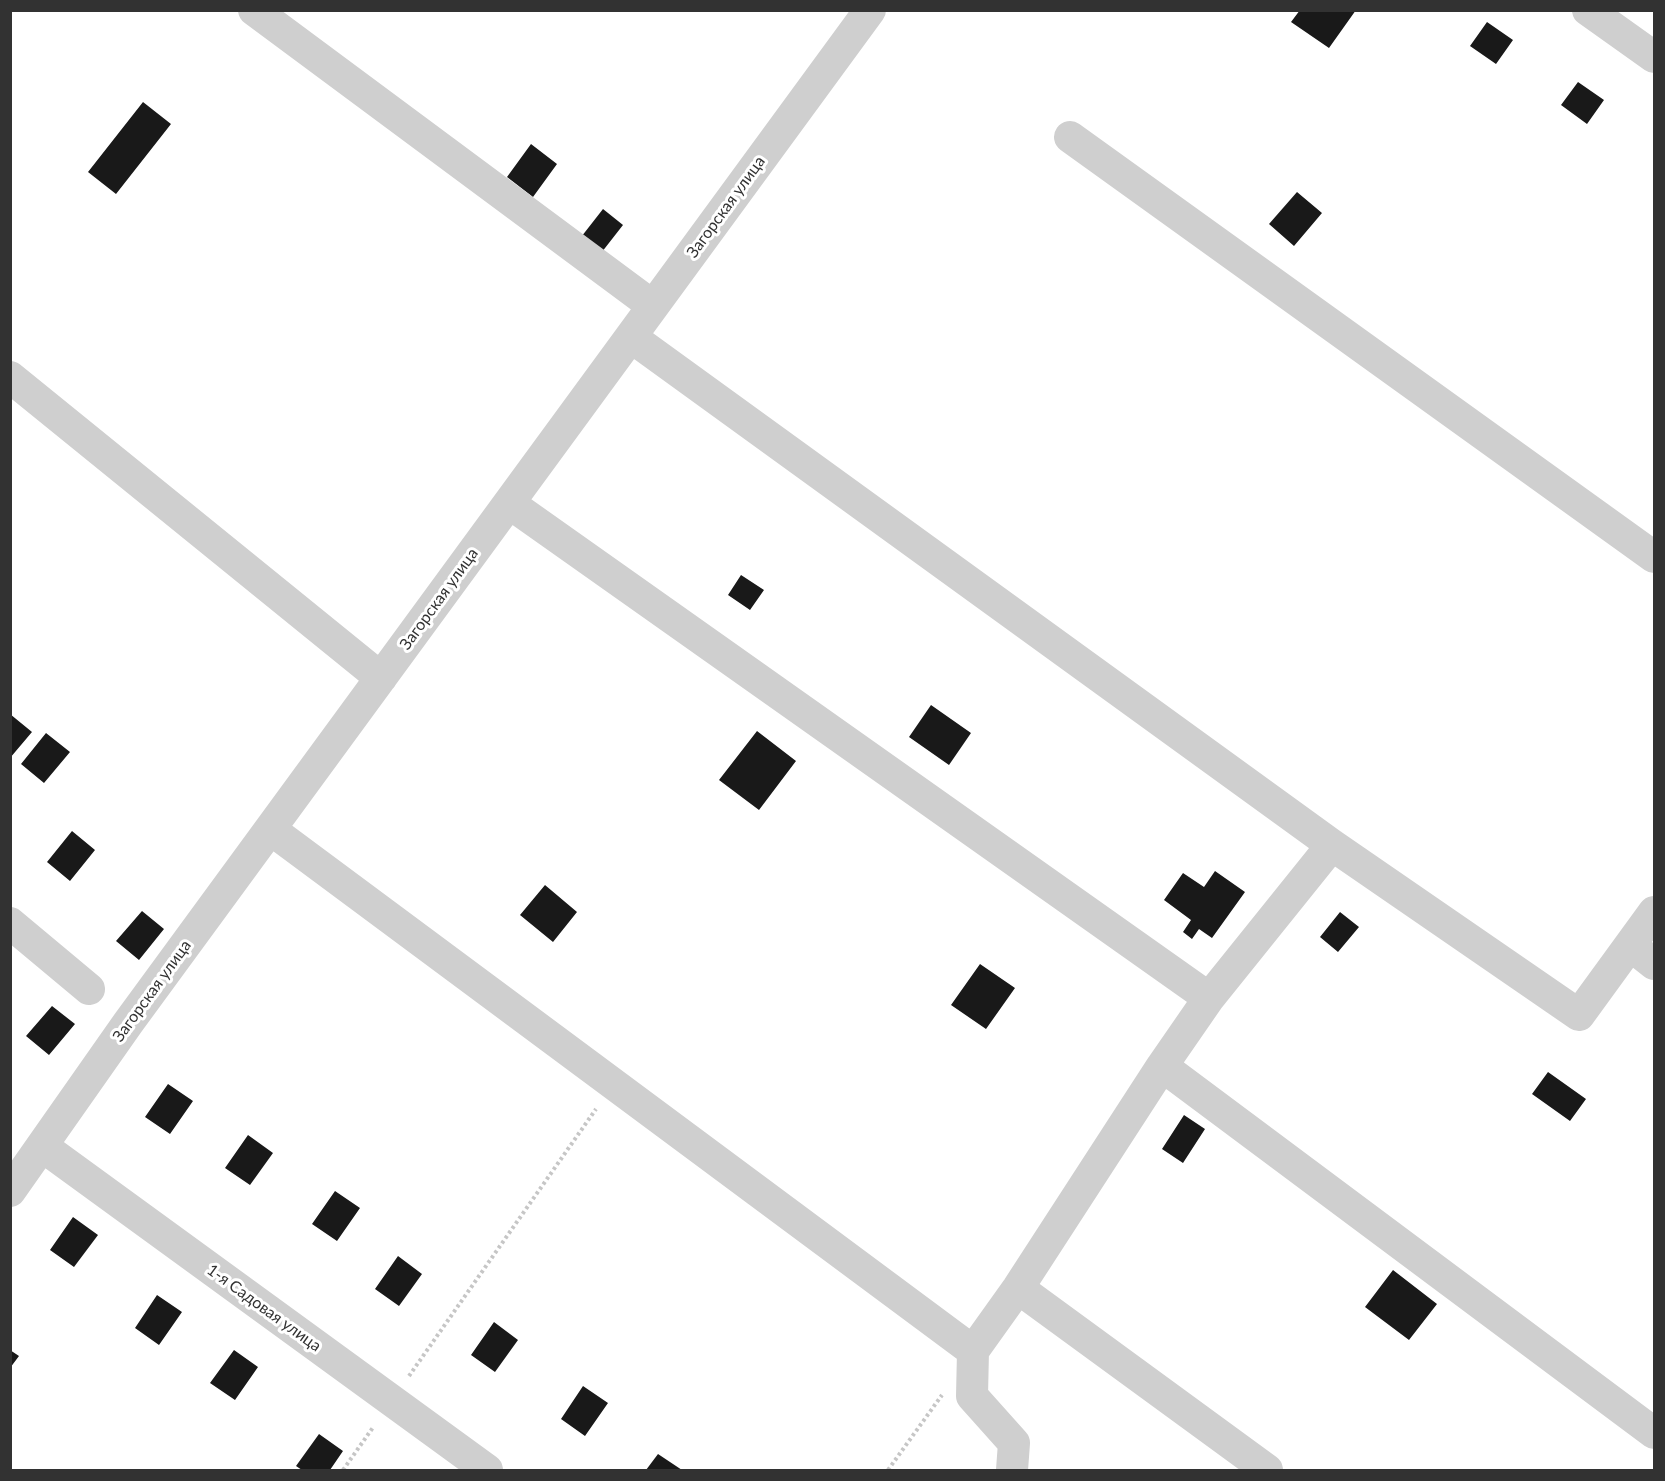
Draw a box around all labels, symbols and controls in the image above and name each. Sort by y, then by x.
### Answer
street label: Загорская улица [683,152,769,262]
street label: Загорская улица [396,544,482,654]
street label: Загорская улица [109,936,195,1046]
street label: 1-я Садовая улица [203,1260,325,1356]

